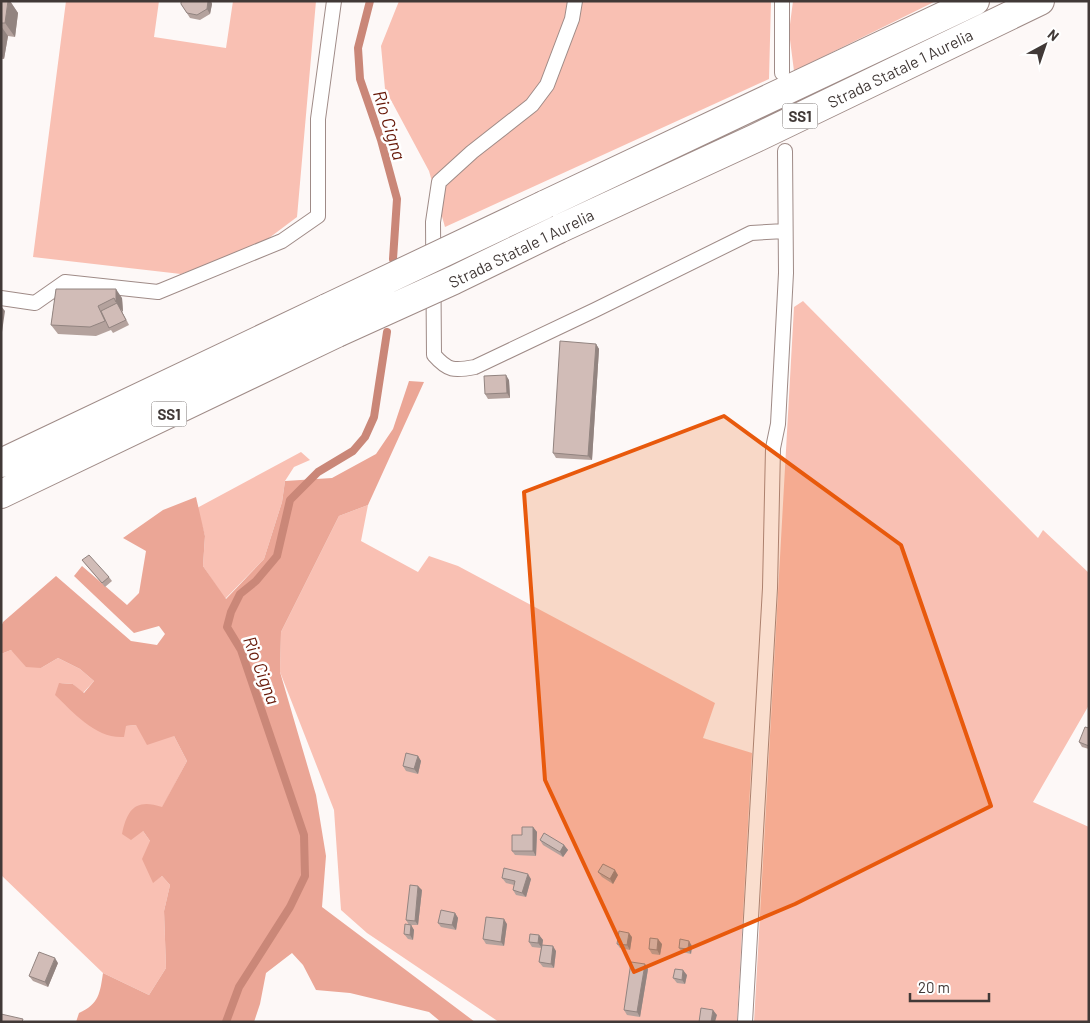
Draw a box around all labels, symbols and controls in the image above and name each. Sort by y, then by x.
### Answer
north arrow [1020,20,1070,70]
street label: Strada Statale 1 Aurelia [824,25,976,111]
text: N [1045,25,1063,44]
water label: Rio Cigna [369,88,411,162]
road number: SS1 [782,104,818,128]
street label: Strada Statale 1 Aurelia [445,205,597,291]
road number: SS1 [152,402,186,426]
water label: Rio Cigna [239,633,285,707]
scale bar [910,970,989,1002]
text: 20 m [918,978,950,996]

